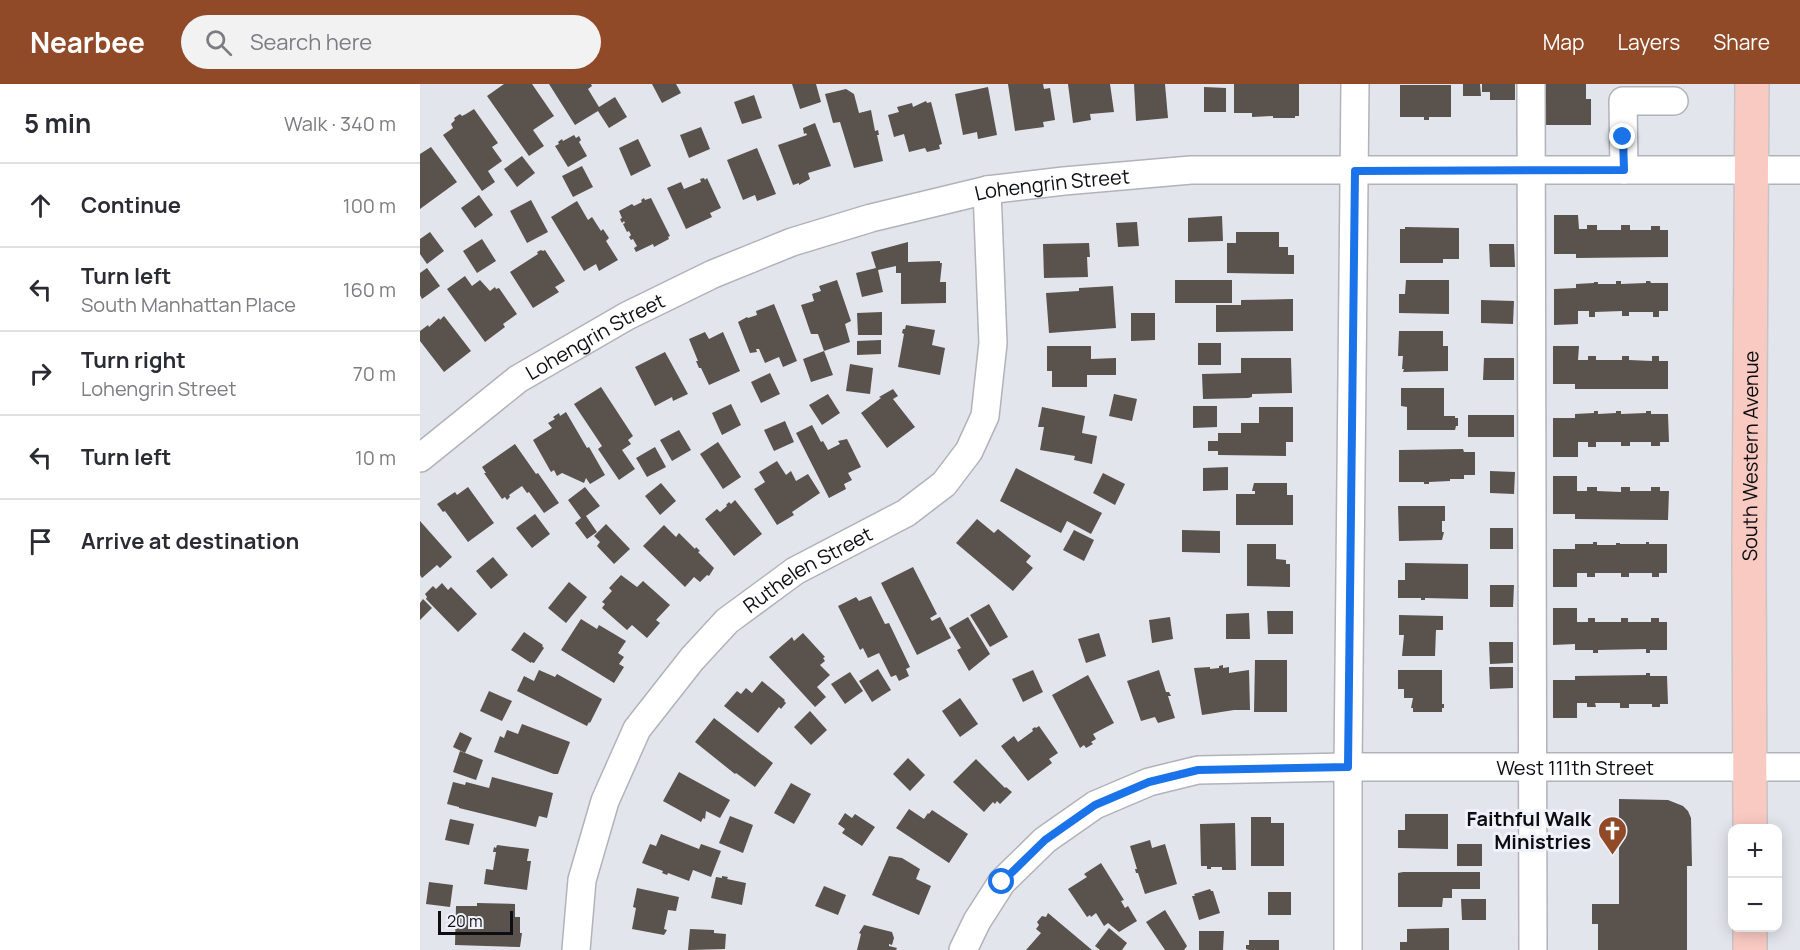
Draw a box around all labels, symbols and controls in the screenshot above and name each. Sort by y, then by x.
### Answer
search box [181,15,601,69]
text: Nearbee [30,23,145,61]
icon: search [202,26,235,59]
text: Search here [250,27,372,57]
text: Map [1543,28,1584,56]
text: Layers [1617,28,1680,56]
text: Share [1713,28,1770,56]
text: 5 min [24,105,91,141]
text: Walk · 340 m [284,110,396,137]
route end [1609,123,1635,149]
street label: Lohengrin Street [972,162,1131,206]
icon: ahead [24,189,57,222]
text: Continue [81,190,181,220]
text: 100 m [343,192,396,219]
text: Turn left [81,261,171,291]
icon: left [24,273,57,306]
text: 160 m [343,276,396,303]
street label: Lohengrin Street [520,286,669,386]
text: South Manhattan Place [81,291,296,318]
text: Turn right [81,345,186,375]
street label: South Western Avenue [1735,351,1764,561]
icon: right [24,357,57,390]
text: 70 m [353,360,396,387]
text: Lohengrin Street [81,375,237,402]
icon: left [24,441,57,474]
text: Turn left [81,442,171,472]
text: 10 m [355,444,396,471]
street label: Ruthelen Street [737,520,877,619]
icon: arrive [24,525,57,558]
text: Arrive at destination [81,526,299,556]
street label: West 111th Street [1496,754,1654,781]
place label: Faithful Walk Ministries [1466,805,1592,855]
church icon: Faithful Walk Ministries [1596,814,1628,856]
map controls [1728,824,1782,932]
button: + [1728,824,1782,878]
route start [988,868,1014,894]
button: − [1728,878,1782,932]
scale bar [438,908,513,936]
text: 20 m [447,910,483,932]

